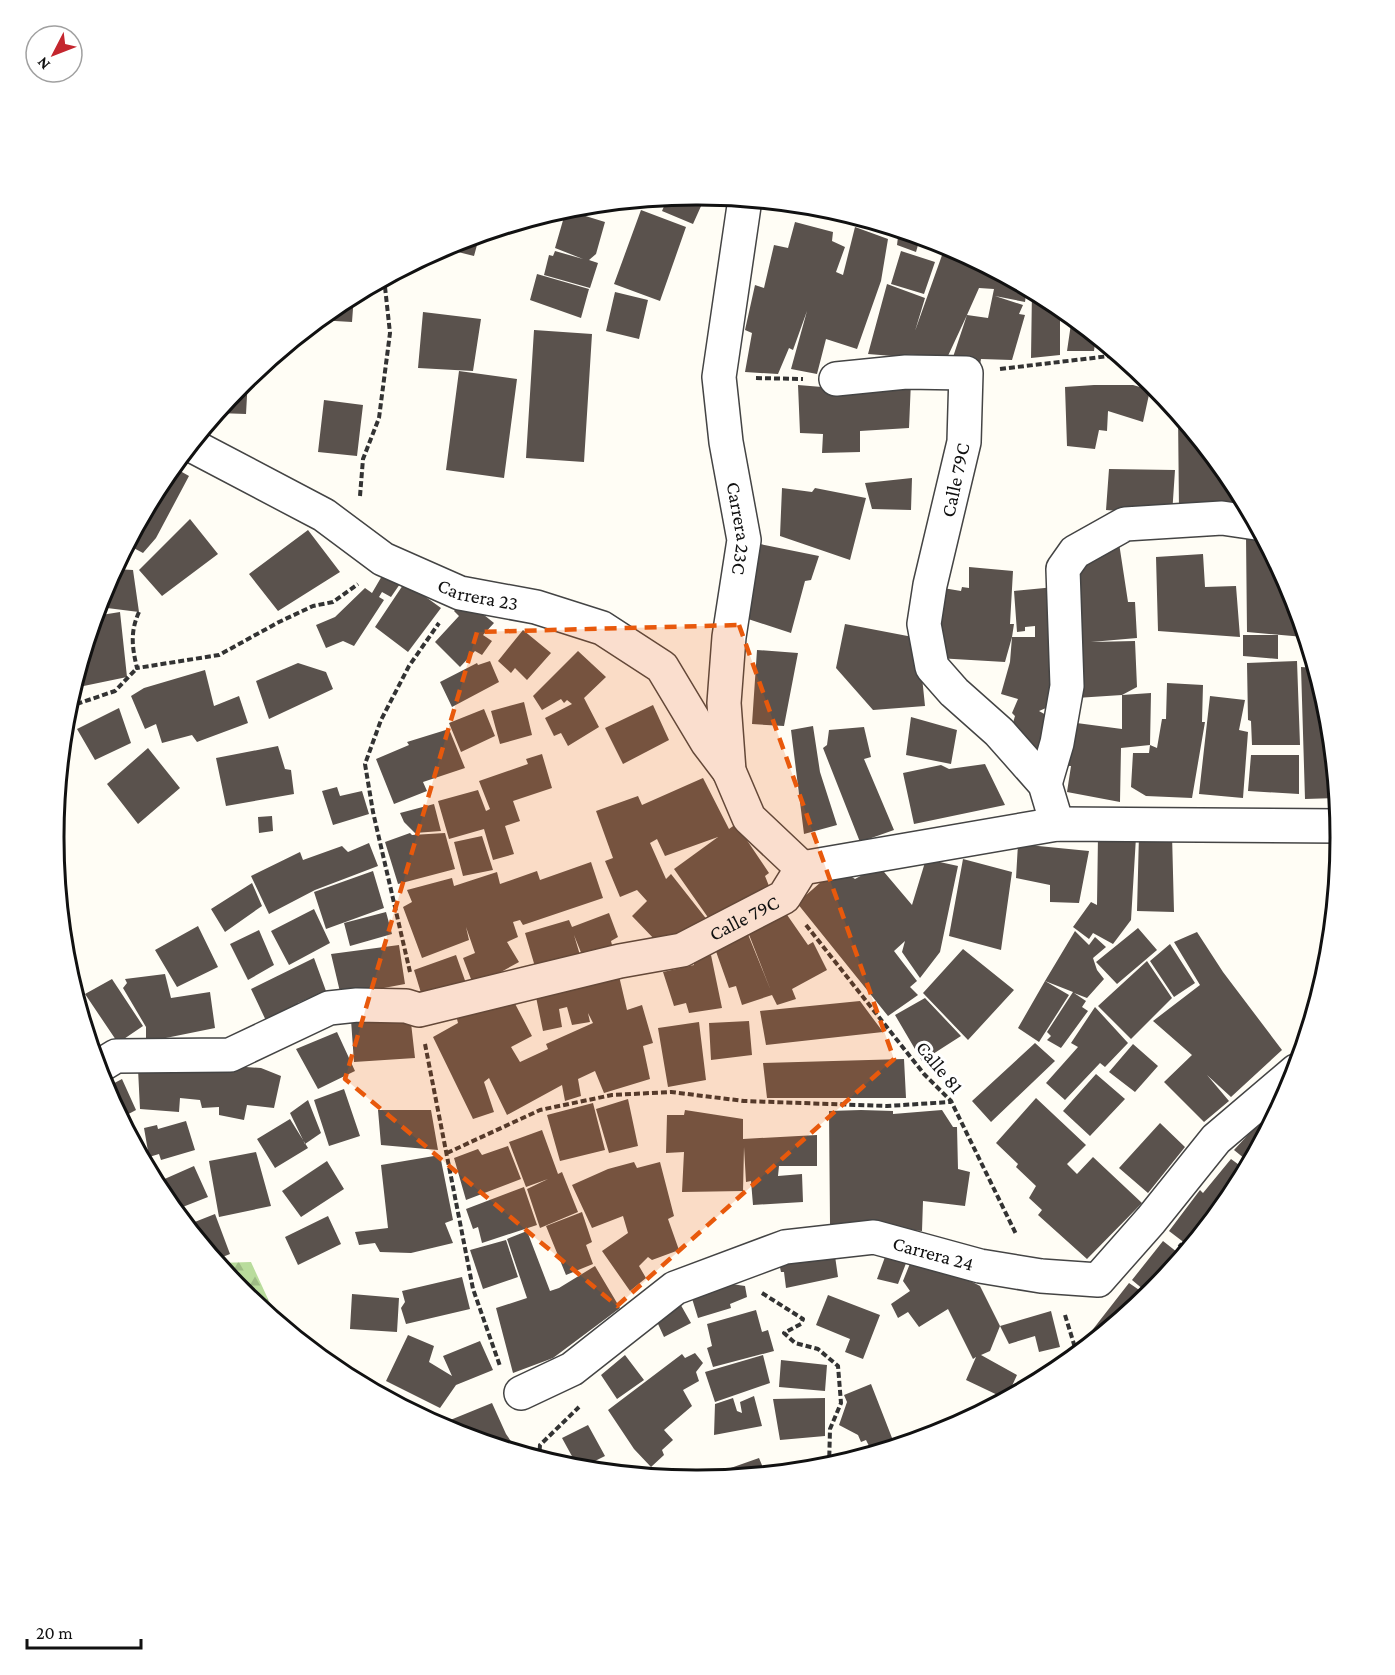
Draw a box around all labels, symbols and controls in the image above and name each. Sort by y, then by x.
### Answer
north arrow [24,24,84,84]
text: N [33,54,53,73]
street label: Calle 79C [936,441,974,519]
street label: Carrera 23C [723,480,755,577]
street label: Carrera 23 [434,574,520,615]
street label: Calle 79C [705,891,782,945]
street label: Calle 81 [912,1036,968,1098]
street label: Carrera 24 [891,1232,976,1275]
scale bar [27,1612,141,1650]
text: 20 m [36,1623,73,1643]

